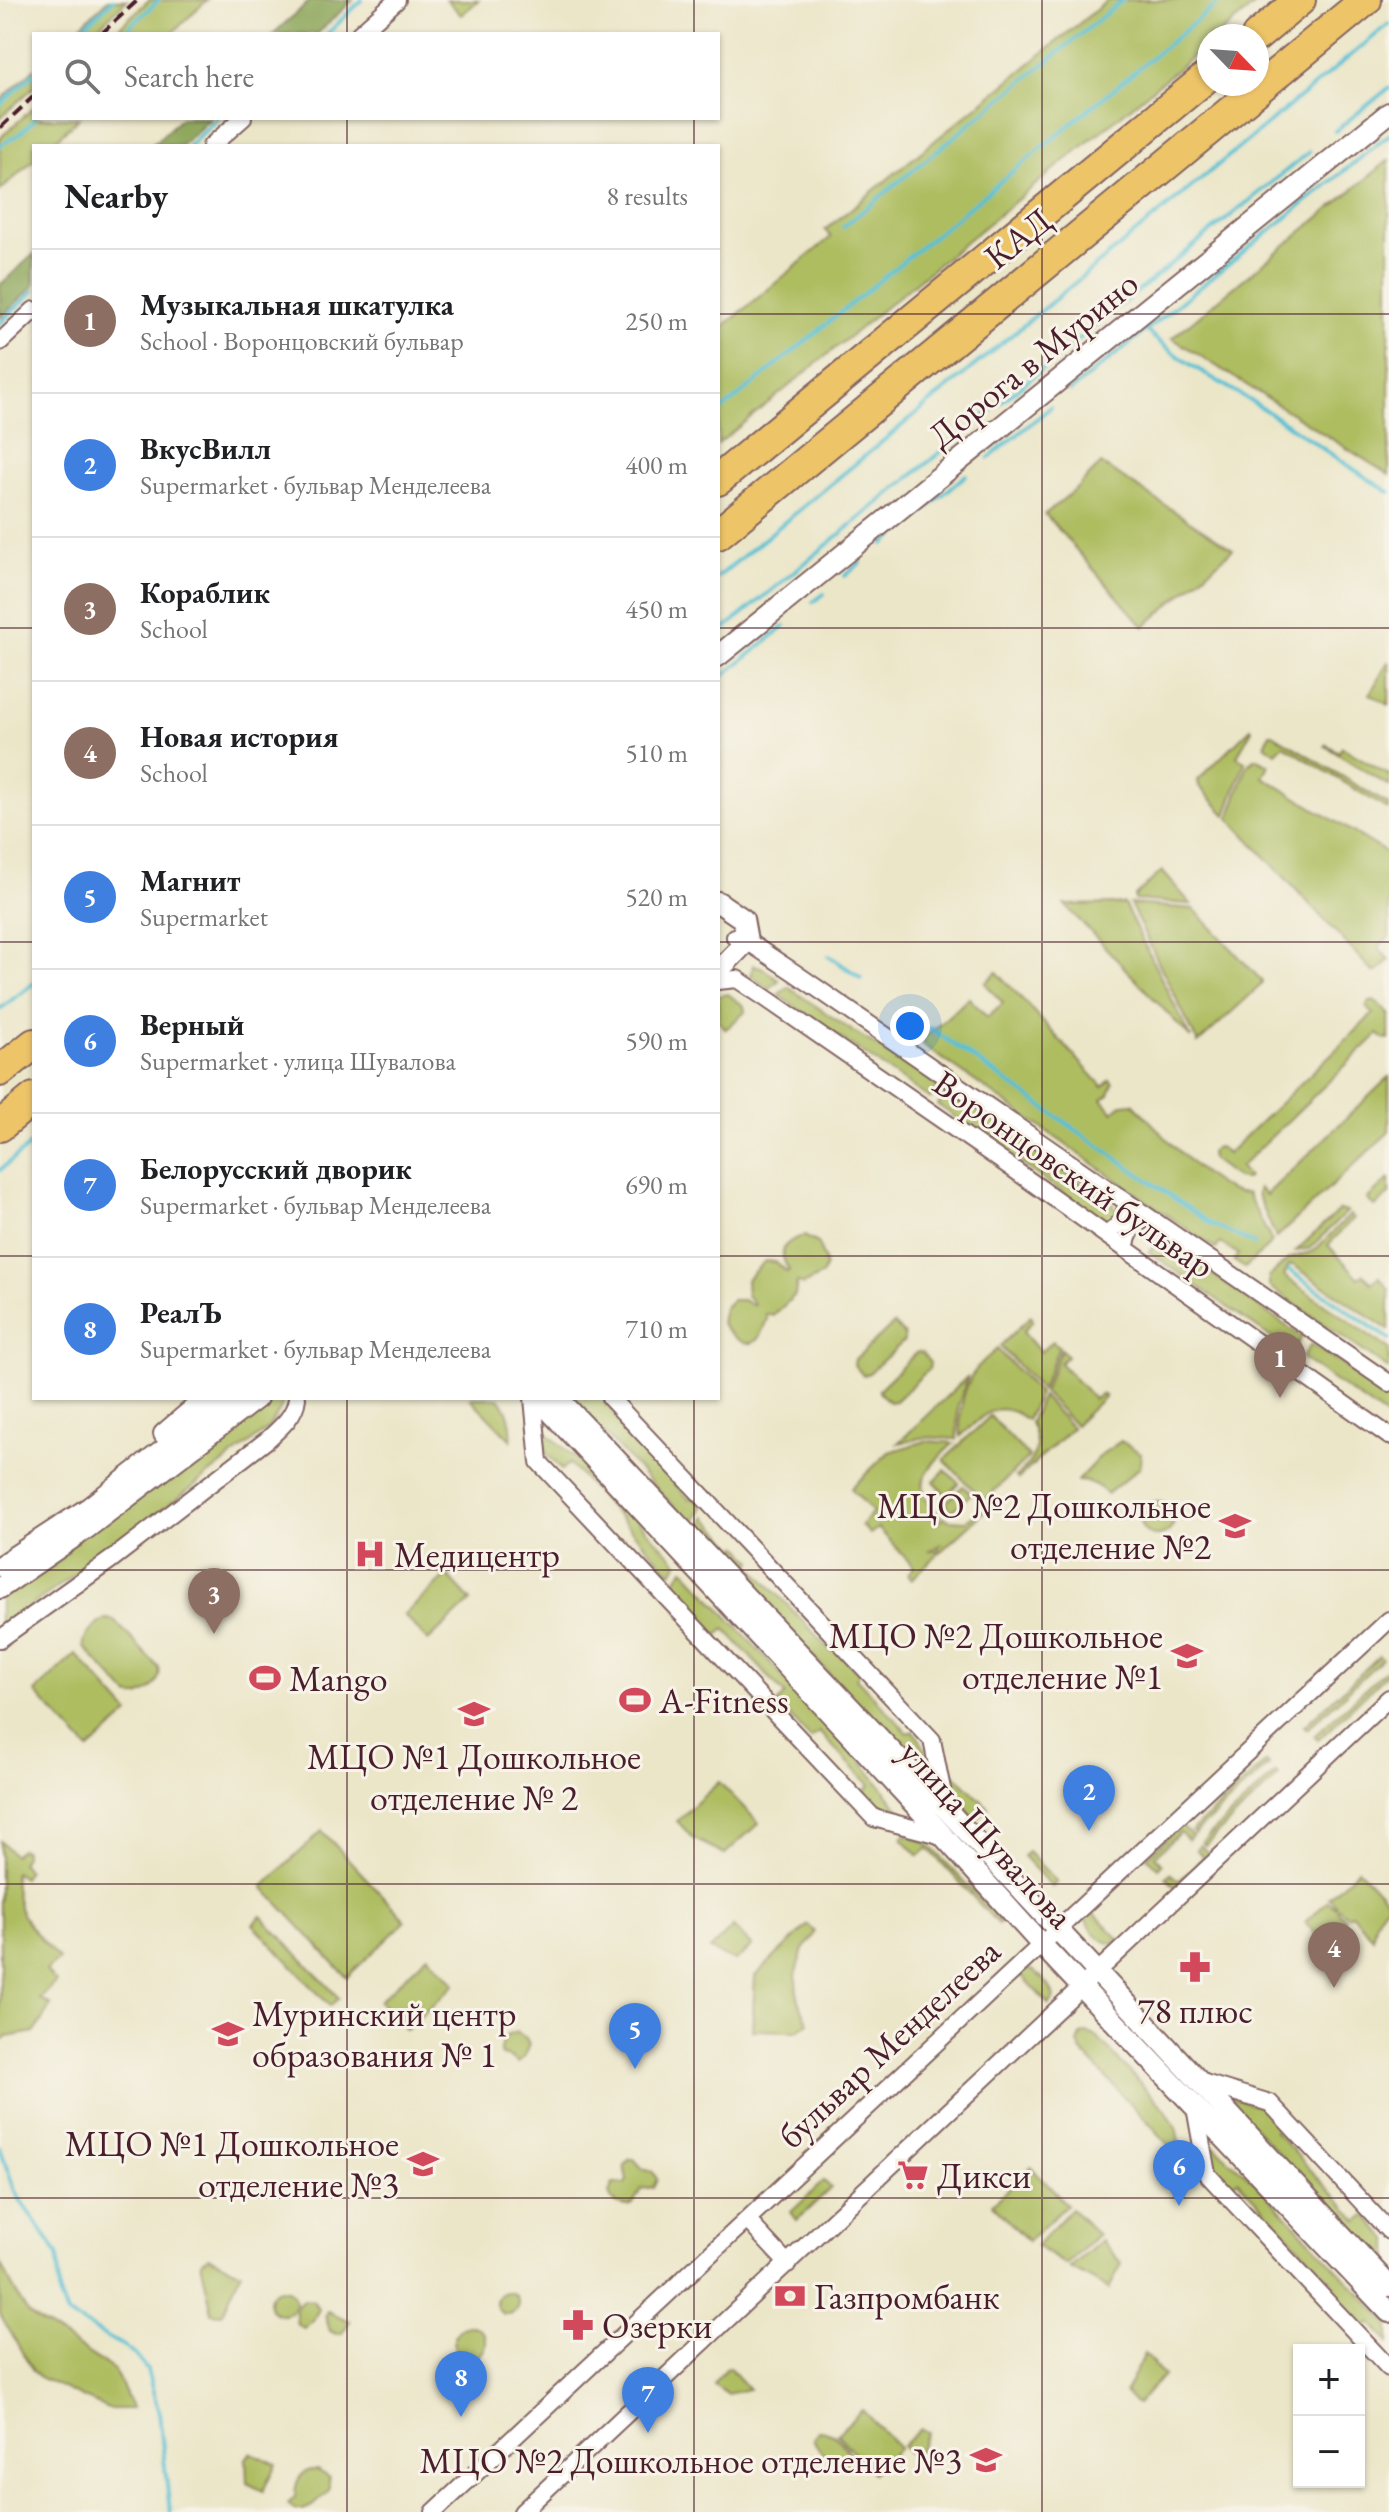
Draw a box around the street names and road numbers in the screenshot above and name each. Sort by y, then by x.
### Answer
street label: КАД [974,196,1062,280]
street label: Дорога в Мурино [918,260,1148,458]
street label: Воронцовский бульвар [924,1059,1224,1289]
street label: улица Шувалова [890,1730,1085,1939]
street label: бульвар Менделеева [768,1927,1011,2158]

